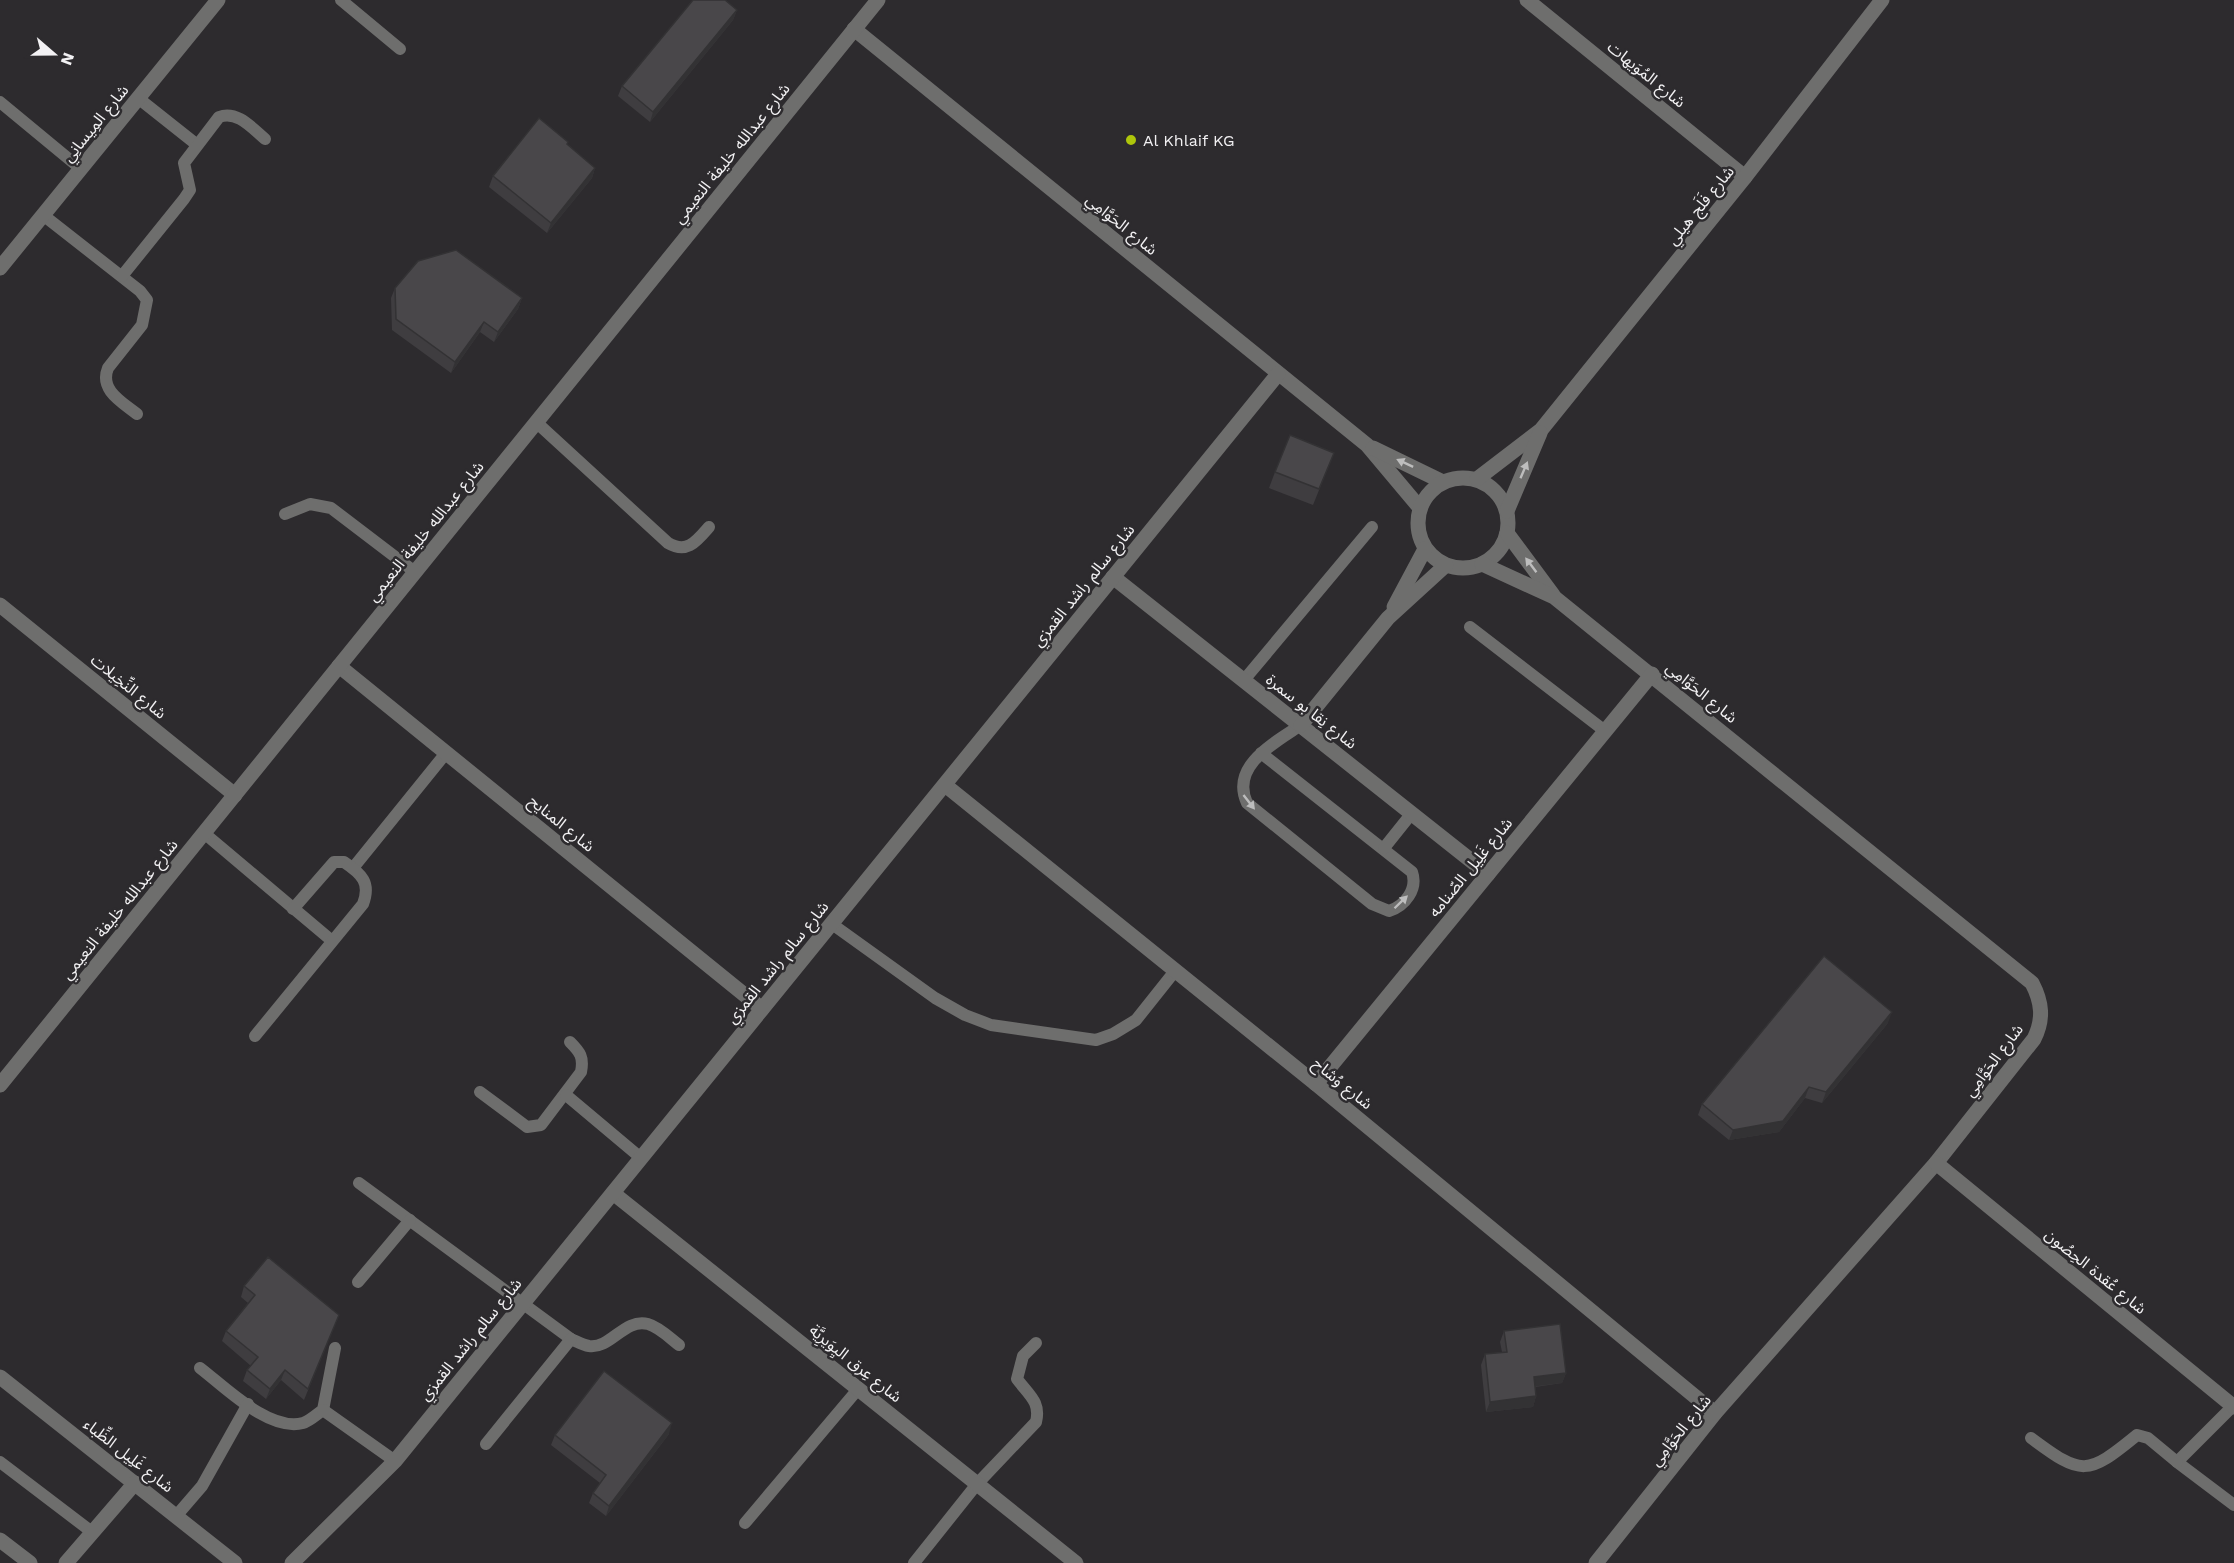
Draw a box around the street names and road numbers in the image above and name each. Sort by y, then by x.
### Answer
street label: شارع المُوَيهات [1602,37,1690,114]
street label: شارع عبدالله خليفة النعيمي [669,79,796,229]
street label: شارع المِيسانِي [58,81,135,168]
street label: شارع فَلَج هيلي [1662,161,1740,251]
street label: شارع الحَوَّامِي [1080,190,1161,261]
street label: شارع عبدالله خليفة النعيمي [363,457,490,607]
street label: شارع سالم راشد القمزي [1028,520,1141,652]
street label: شارع النِّخِيلات [85,649,171,725]
street label: شارع الحَوَّامِي [1660,658,1741,729]
street label: شارع نِقا بو سمرة [1261,670,1361,755]
street label: شارع المنايح [523,791,598,858]
street label: شارع غَلِيل الصّنامه [1425,814,1519,923]
street label: شارع عبدالله خليفة النعيمي [57,835,184,985]
street label: شارع سالم راشد القمزي [722,897,835,1029]
street label: شارع الحَوَّامِي [1960,1020,2029,1102]
street label: شارع وُشاح [1307,1054,1376,1116]
street label: شارع عُقدة الحِصُون [2039,1225,2150,1320]
street label: شارع سالم راشد القمزي [415,1274,528,1406]
street label: شارع عِرق اليِوَيرِيَّة [804,1320,906,1409]
street label: شارع الحَوَّامِي [1646,1391,1717,1472]
street label: شارع غَلِيل الظِّباء [78,1412,179,1499]

